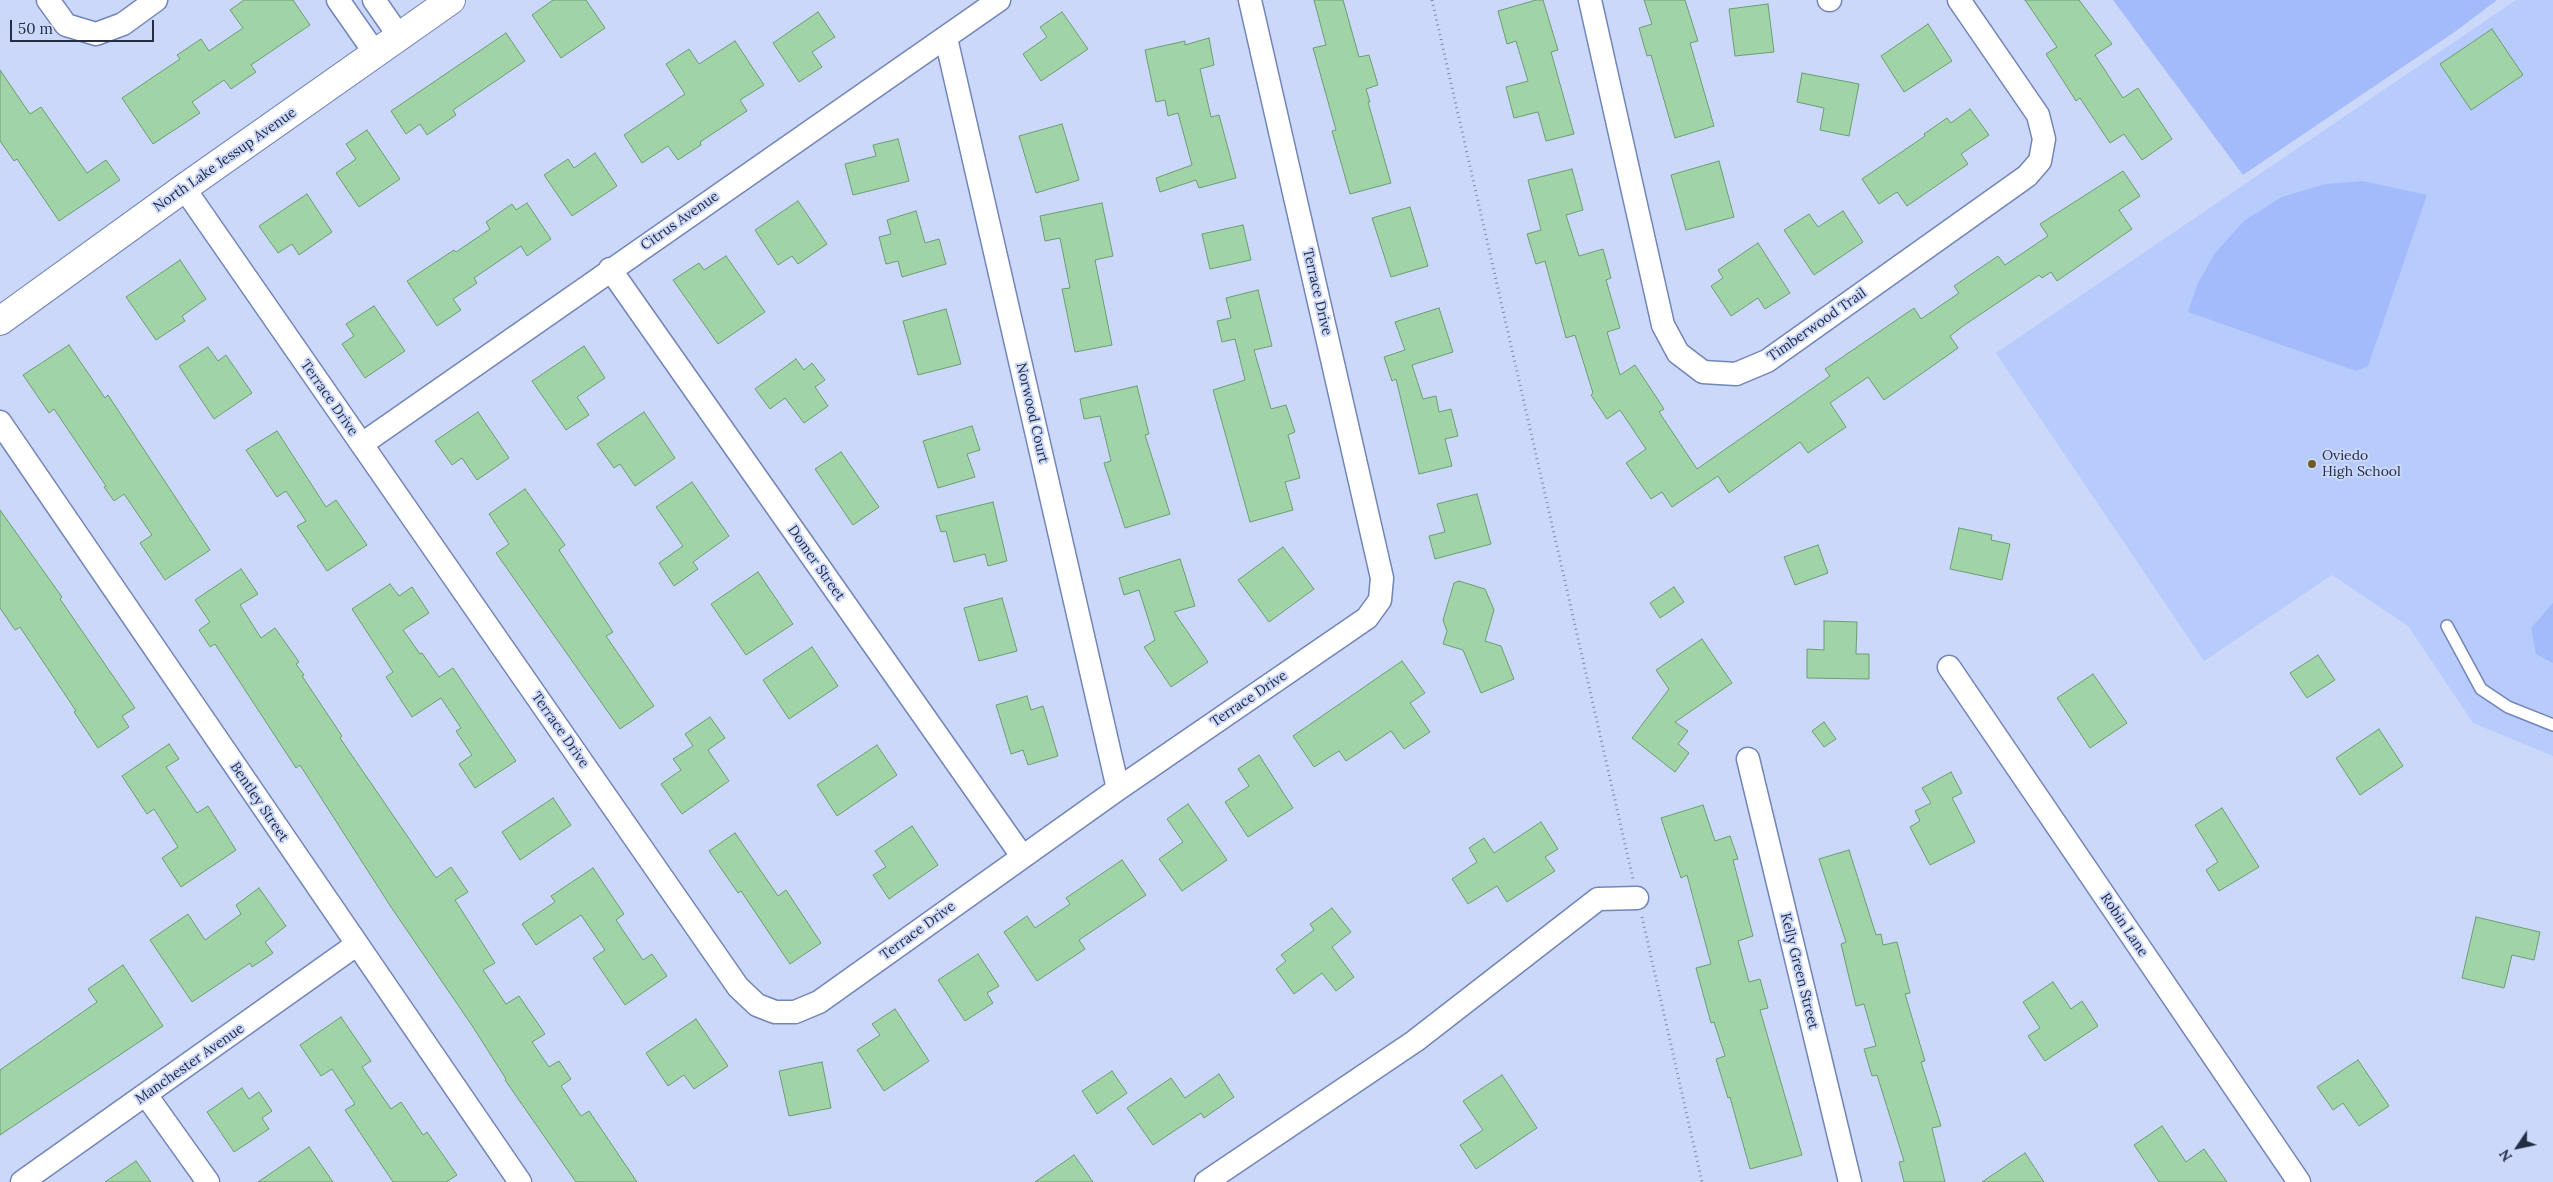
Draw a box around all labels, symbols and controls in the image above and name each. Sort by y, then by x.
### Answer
scale bar [12,10,156,42]
text: 50 m [18,19,53,38]
street label: North Lake Jessup Avenue [150,104,300,216]
street label: Citrus Avenue [638,188,722,254]
street label: Terrace Drive [1299,247,1335,337]
street label: Timberwood Trail [1764,285,1870,365]
street label: Terrace Drive [297,357,361,439]
street label: Norwood Court [1012,361,1052,465]
place label: Oviedo High School [2322,448,2401,481]
marker: Oviedo High School [2306,458,2318,470]
street label: Domer Street [784,522,848,604]
street label: Terrace Drive [1208,667,1290,731]
street label: Terrace Drive [528,689,592,771]
street label: Bentley Street [226,759,292,845]
street label: Robin Lane [2097,890,2151,960]
street label: Terrace Drive [877,898,959,964]
street label: Kelly Green Street [1776,911,1822,1031]
street label: Manchester Avenue [132,1020,248,1108]
north arrow [2493,1122,2543,1172]
text: N [2495,1146,2516,1165]

